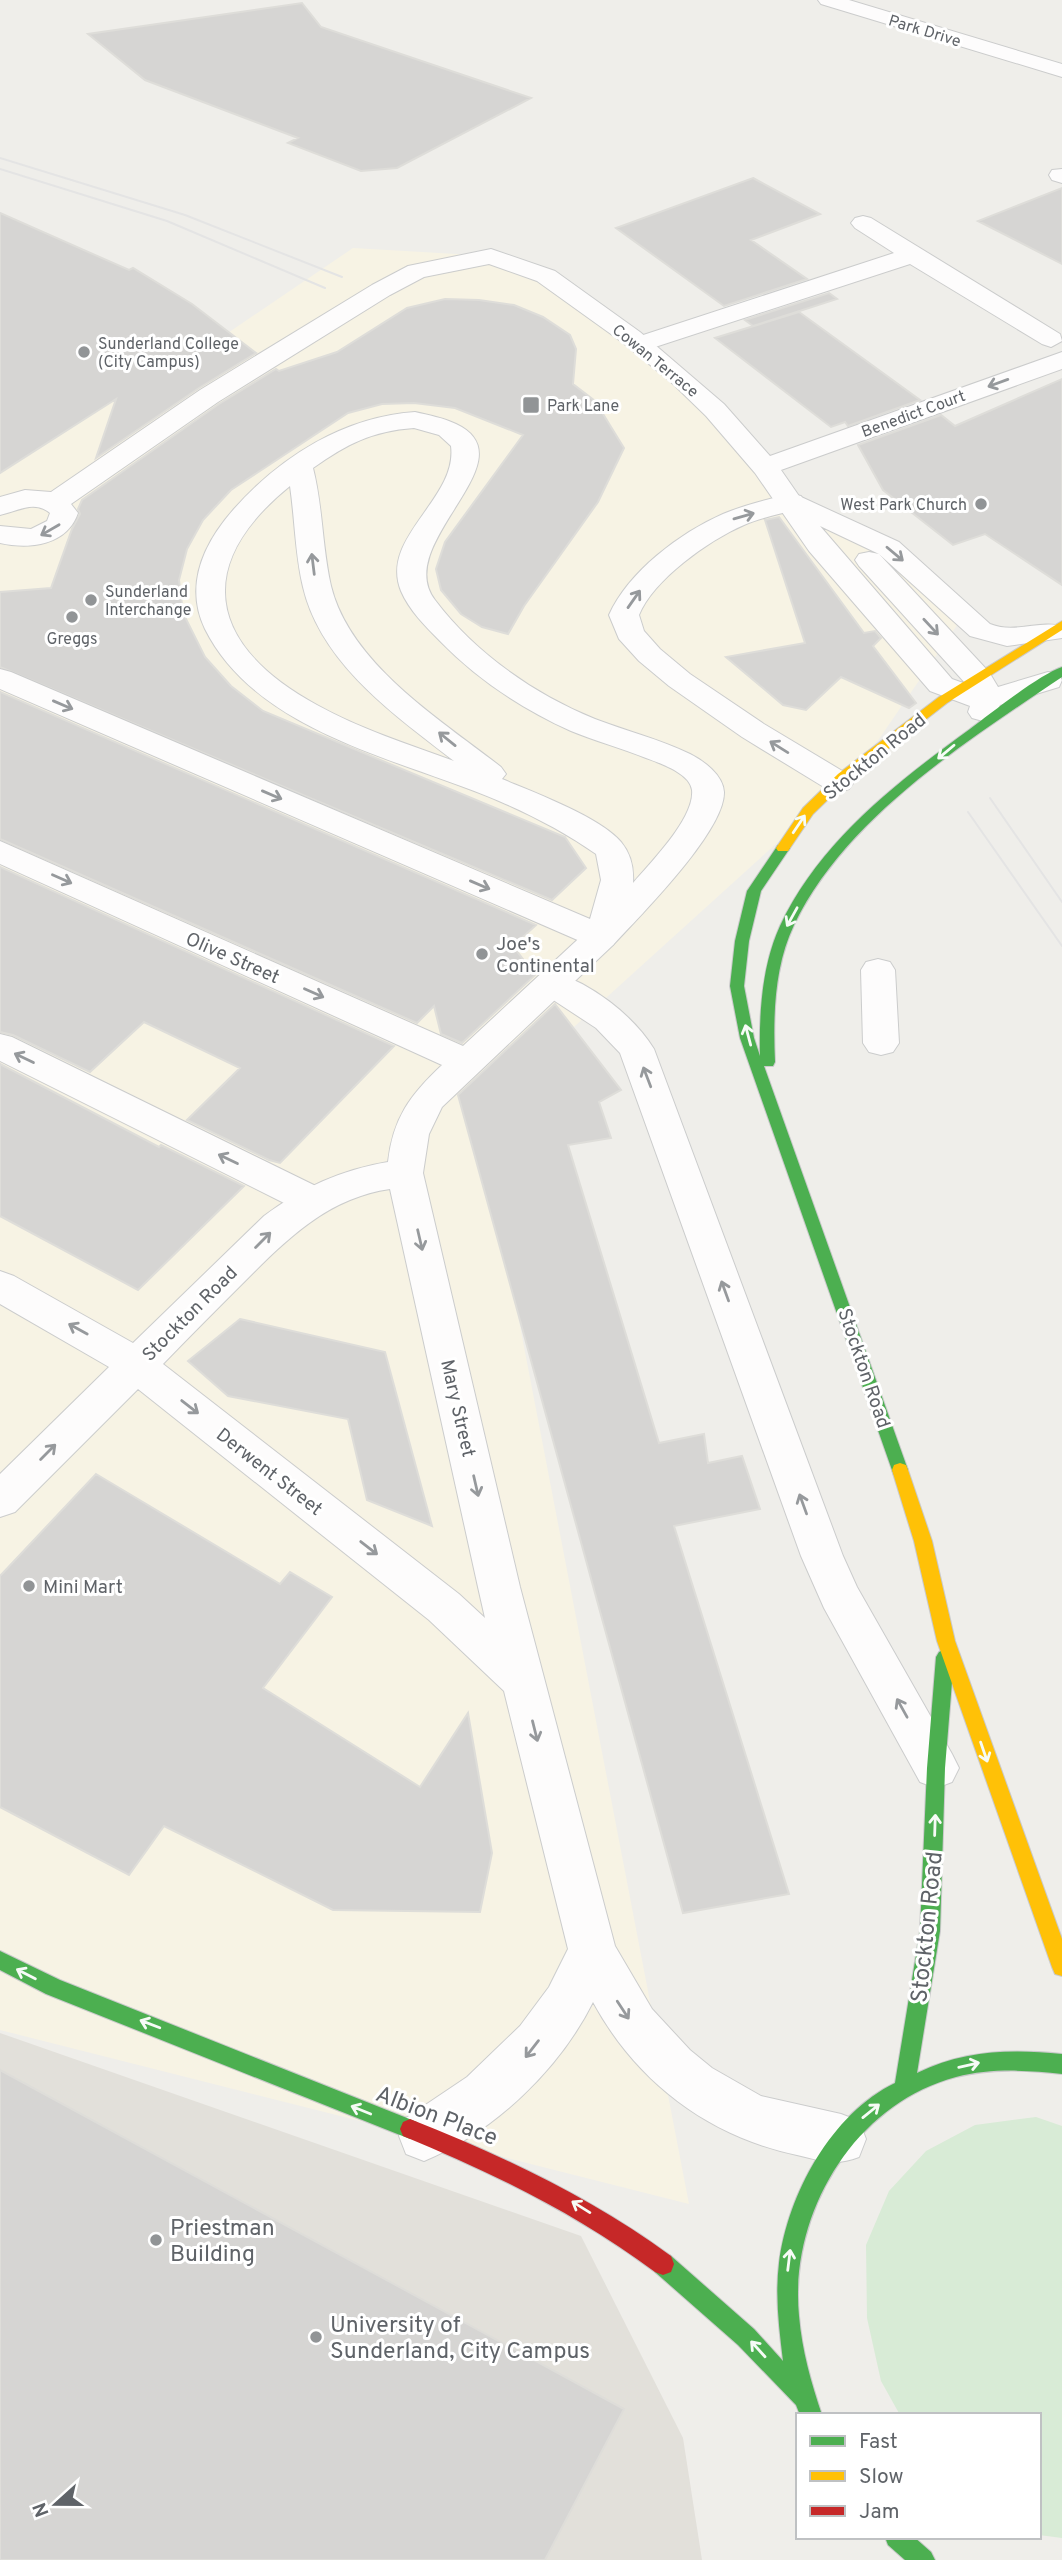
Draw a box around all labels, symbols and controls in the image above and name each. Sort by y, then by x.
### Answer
street label: Park Drive [886,11,963,52]
street label: Cowan Terrace [608,321,702,402]
place label: Sunderland College (City Campus) [98,335,239,373]
marker: Sunderland College (City Campus) [76,344,92,360]
one-way arrow [987,378,1009,390]
street label: Benedict Court [859,387,968,443]
marker: Park Lane [521,395,541,415]
place label: Park Lane [547,397,619,417]
place label: West Park Church [840,496,967,516]
marker: West Park Church [973,496,989,512]
one-way arrow [733,509,755,522]
one-way arrow [41,523,61,537]
one-way arrow [886,546,904,562]
one-way arrow [307,553,320,575]
place label: Sunderland Interchange [105,583,191,621]
one-way arrow [627,590,641,609]
marker: Sunderland Interchange [83,592,99,608]
marker: Greggs [64,609,80,625]
one-way arrow [922,618,939,635]
place label: Greggs [46,630,98,650]
one-way arrow [51,699,73,712]
street label: Stockton Road [819,709,931,806]
one-way arrow [438,732,456,747]
one-way arrow [770,740,790,754]
one-way arrow [937,744,955,760]
one-way arrow [260,789,282,802]
one-way arrow [792,815,806,834]
one-way arrow [51,873,72,886]
one-way arrow [469,879,491,892]
one-way arrow [785,906,798,927]
street label: Olive Street [181,927,283,990]
place label: Joe's Continental [496,933,595,979]
marker: Joe's Continental [474,946,490,962]
one-way arrow [303,987,324,1000]
one-way arrow [740,1024,753,1046]
one-way arrow [14,1050,35,1064]
one-way arrow [639,1066,652,1088]
one-way arrow [218,1151,239,1165]
one-way arrow [414,1228,428,1251]
one-way arrow [254,1232,271,1249]
street label: Stockton Road [138,1262,243,1367]
one-way arrow [718,1280,730,1302]
street label: Stockton Road [831,1306,895,1432]
one-way arrow [68,1322,89,1335]
street label: Mary Street [434,1357,480,1460]
one-way arrow [180,1400,198,1415]
street label: Derwent Street [211,1423,327,1522]
one-way arrow [40,1444,57,1461]
one-way arrow [470,1474,484,1497]
one-way arrow [795,1494,808,1516]
one-way arrow [359,1540,377,1555]
place label: Mini Mart [43,1576,123,1600]
marker: Mini Mart [21,1578,37,1594]
one-way arrow [895,1699,909,1719]
one-way arrow [529,1719,542,1741]
one-way arrow [978,1741,991,1763]
one-way arrow [929,1814,942,1837]
street label: Stockton Road [906,1850,951,2004]
one-way arrow [17,1966,37,1980]
one-way arrow [615,2000,630,2019]
one-way arrow [139,2016,161,2029]
one-way arrow [524,2039,539,2057]
one-way arrow [957,2058,980,2071]
street label: Albion Place [371,2081,501,2154]
one-way arrow [350,2102,372,2115]
one-way arrow [862,2103,880,2119]
one-way arrow [571,2200,591,2214]
place label: Priestman Building [170,2215,275,2270]
marker: Priestman Building [148,2232,164,2248]
one-way arrow [783,2249,796,2272]
place label: University of Sunderland, City Campus [330,2312,590,2367]
marker: University of Sunderland, City Campus [308,2329,324,2345]
one-way arrow [749,2341,766,2358]
legend [796,2413,1041,2539]
text: Fast [859,2429,898,2456]
text: Slow [859,2464,904,2491]
north arrow [21,2469,91,2539]
text: N [28,2499,56,2520]
text: Jam [859,2499,900,2526]

